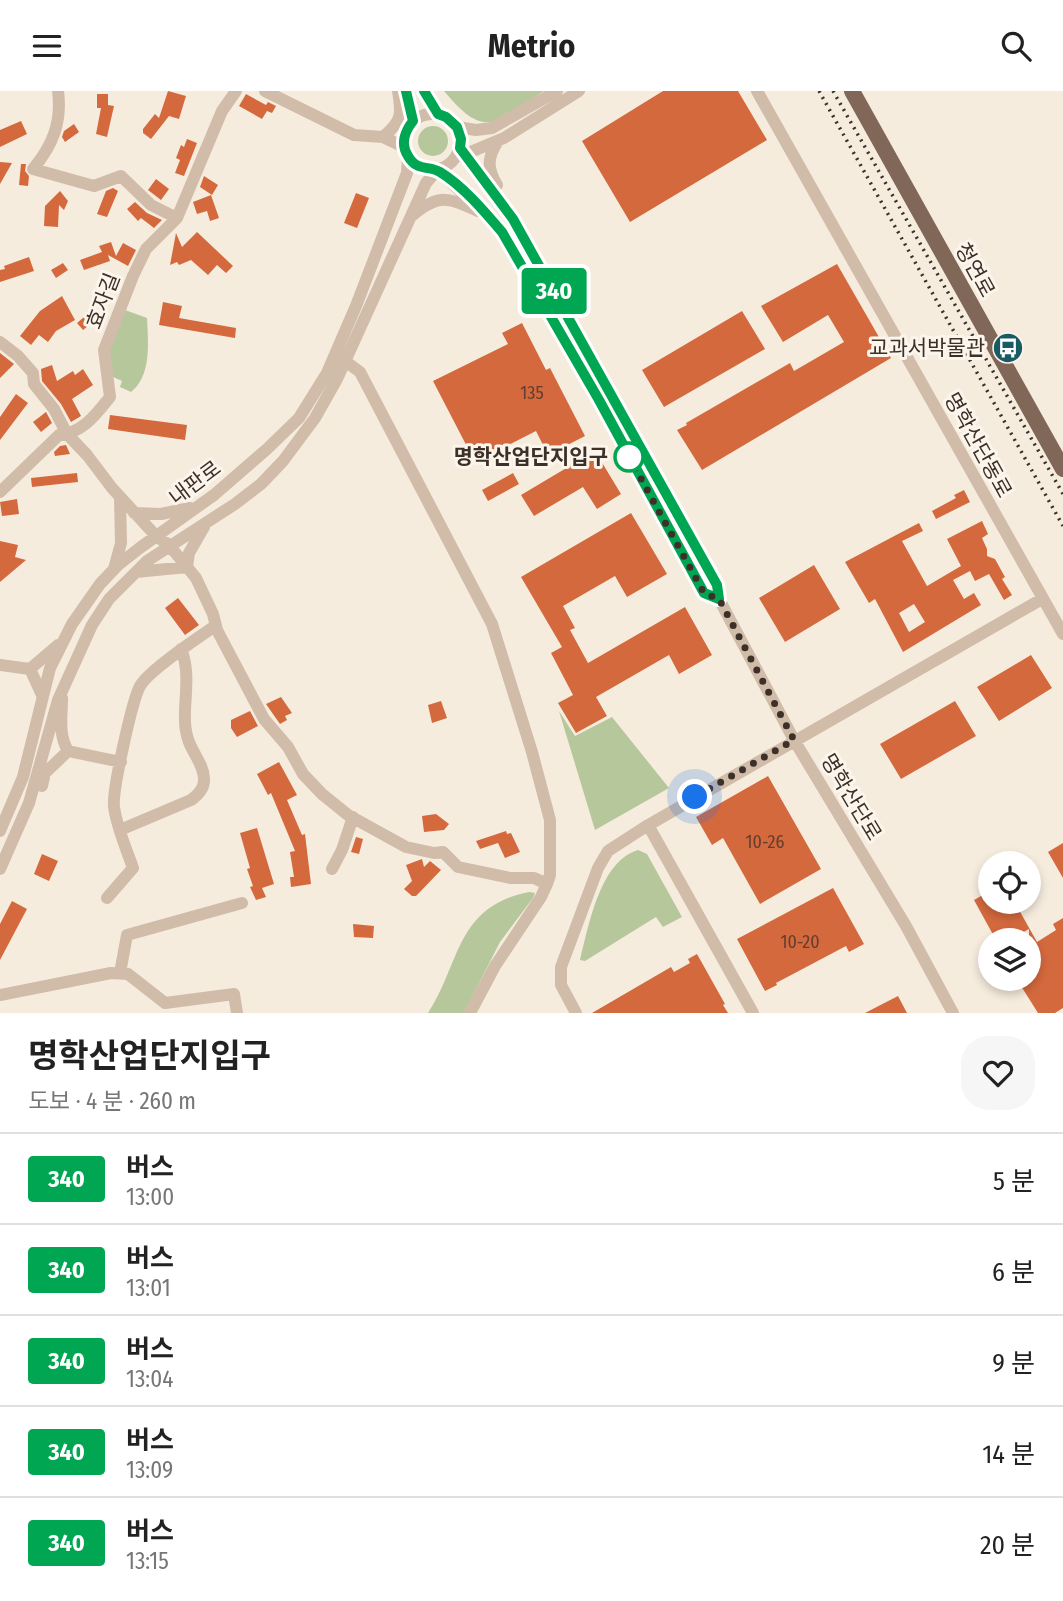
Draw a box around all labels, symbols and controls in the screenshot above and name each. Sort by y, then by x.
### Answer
icon: menu [28,27,66,65]
text: Metrio [488,27,575,65]
icon: search [997,27,1035,65]
street label: 청연로 [950,238,1000,302]
line badge: 340 [514,268,594,314]
street label: 효자길 [80,269,126,333]
text: 340 [536,277,572,305]
bus stop icon: 교과서박물관 [991,331,1025,365]
place label: 교과서박물관 [869,335,985,361]
house number: 135 [520,382,544,404]
street label: 명학산단동로 [939,388,1017,502]
marker: 명학산업단지입구 [614,442,644,472]
place label: 명학산업단지입구 [453,444,608,470]
street label: 내판로 [164,455,226,511]
street label: 명학산단로 [815,749,887,845]
your location [677,779,712,814]
house number: 10-26 [746,831,784,853]
map controls [978,851,1041,991]
button: locate [978,851,1041,914]
button: layers [978,928,1041,991]
house number: 10-20 [780,931,820,953]
text: 명학산업단지입구 [28,1036,271,1076]
button: heart [961,1036,1035,1110]
text: 도보 · 4 분 · 260 m [28,1087,196,1115]
text: 버스 [126,1152,174,1183]
text: 340 [48,1165,85,1193]
text: 5 분 [993,1166,1035,1197]
text: 13:00 [126,1183,174,1211]
text: 버스 [126,1243,174,1274]
text: 340 [48,1256,85,1284]
text: 6 분 [992,1257,1035,1288]
text: 13:01 [126,1274,171,1302]
text: 버스 [126,1334,174,1365]
text: 340 [48,1347,85,1375]
text: 9 분 [992,1348,1035,1379]
text: 13:04 [126,1365,173,1393]
text: 버스 [126,1425,174,1456]
text: 340 [48,1438,85,1466]
text: 14 분 [982,1439,1035,1470]
text: 13:09 [126,1456,173,1484]
text: 버스 [126,1516,174,1547]
text: 340 [48,1529,85,1557]
text: 20 분 [980,1530,1035,1561]
text: 13:15 [126,1547,169,1575]

